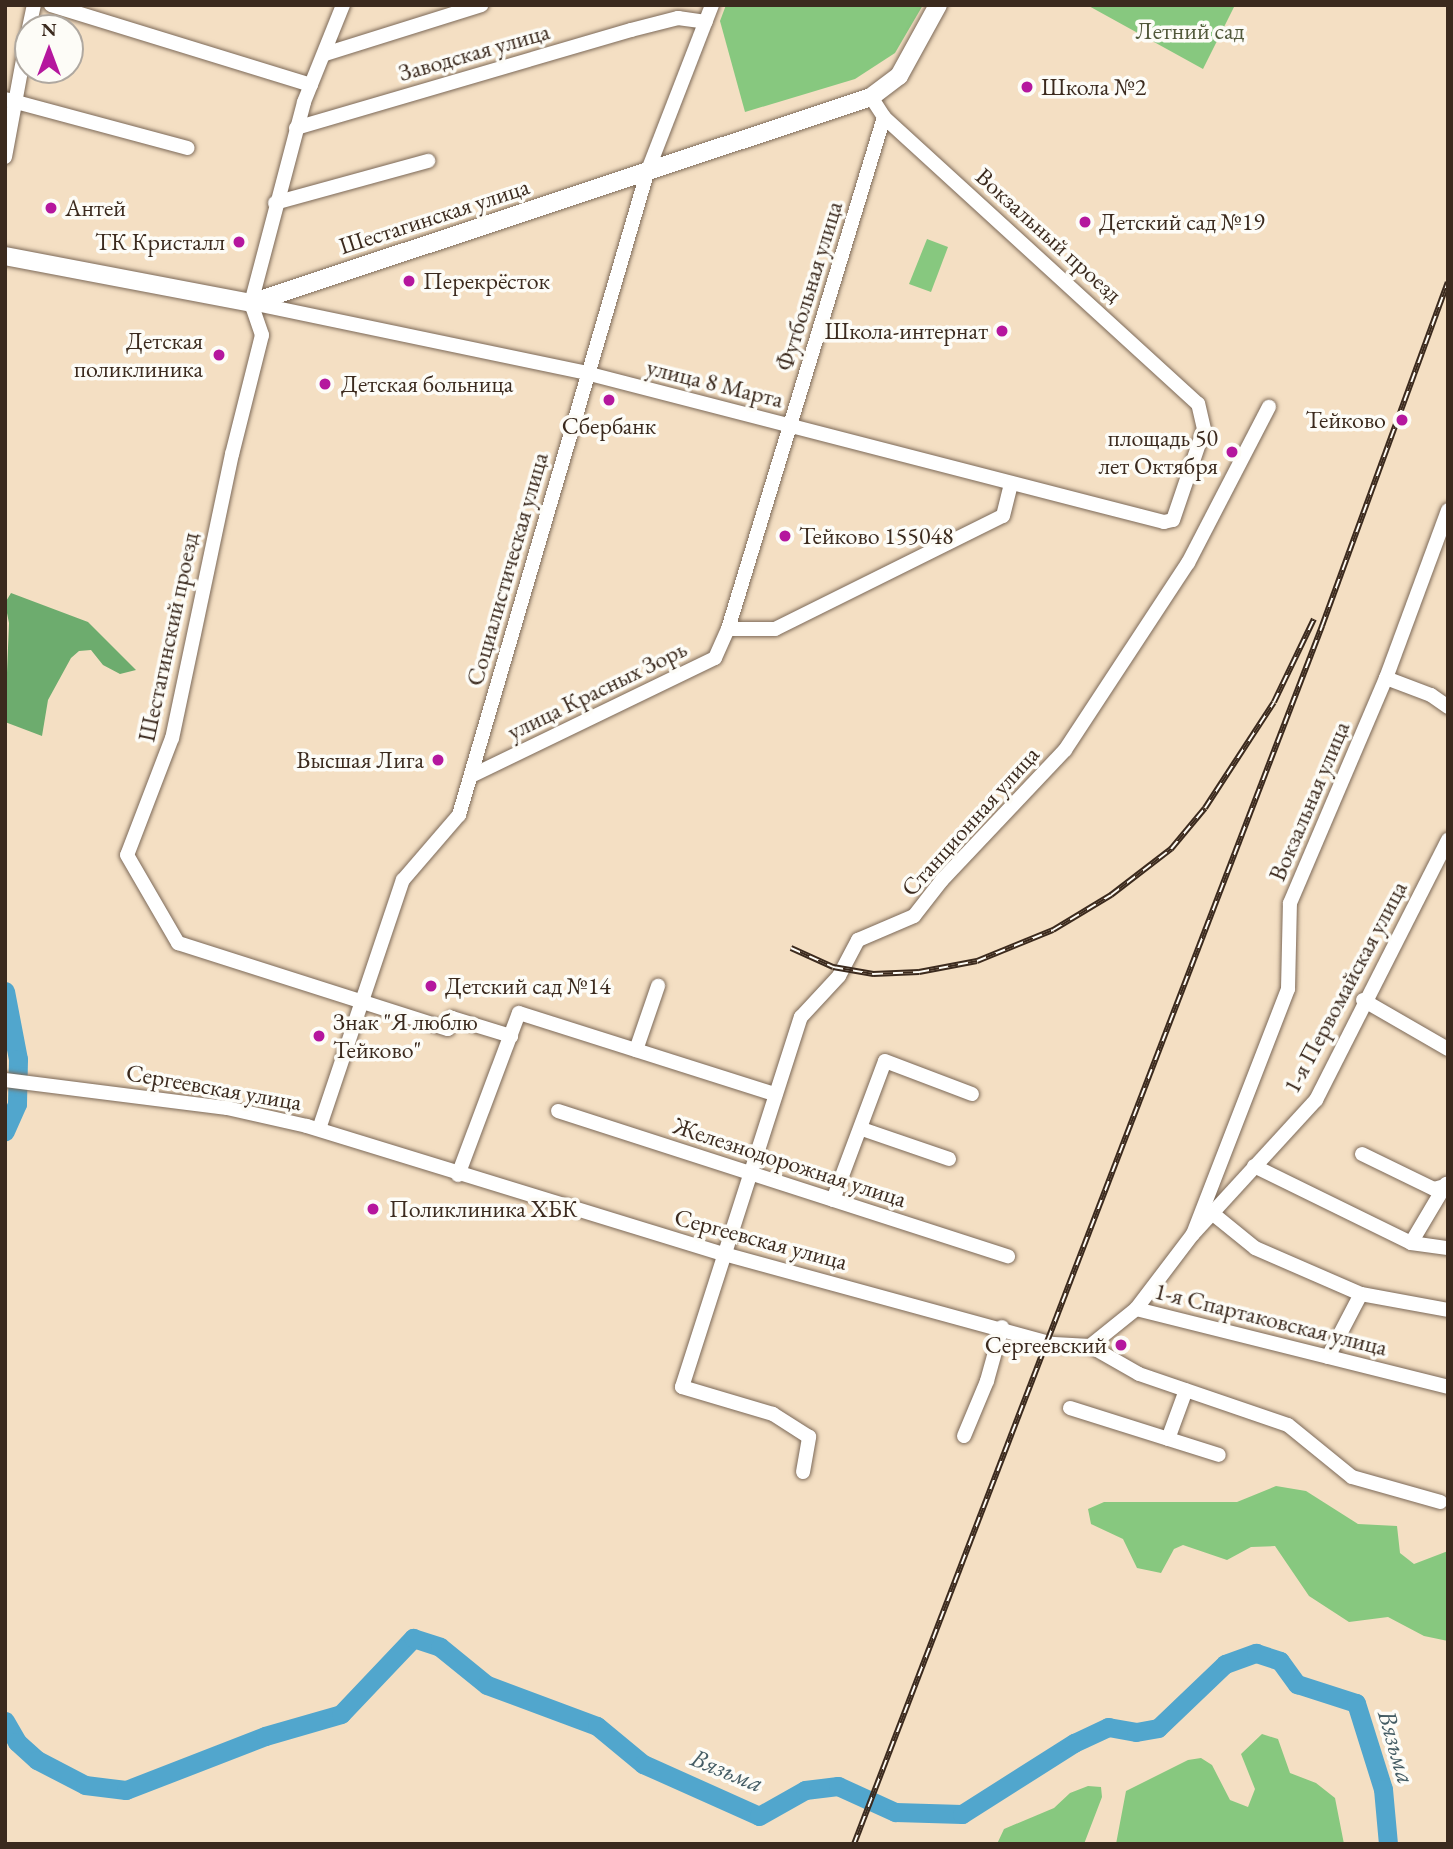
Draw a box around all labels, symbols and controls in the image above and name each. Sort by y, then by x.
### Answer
north arrow [14,14,84,84]
text: N [41,17,57,42]
street label: Заводская улица [395,17,553,87]
park label: Летний сад [1136,17,1244,45]
place label: Школа №2 [1041,73,1146,101]
marker: Школа №2 [1019,79,1035,95]
street label: Вокзальный проезд [970,162,1128,308]
street label: Шестагинская улица [335,172,533,260]
place label: Антей [65,194,126,222]
street label: Футбольная улица [770,198,848,374]
marker: Антей [43,200,59,216]
place label: Детский сад №19 [1099,208,1265,236]
marker: Детский сад №19 [1077,214,1093,230]
place label: ТК Кристалл [95,228,225,256]
marker: ТК Кристалл [231,234,247,250]
place label: Перекрёсток [423,267,550,295]
marker: Перекрёсток [401,273,417,289]
place label: Школа-интернат [824,317,988,345]
marker: Школа-интернат [994,323,1010,339]
place label: Детская поликлиника [74,327,203,383]
marker: Детская поликлиника [209,345,229,365]
street label: улица 8 Марта [644,352,786,414]
place label: Детская больница [341,370,513,398]
marker: Детская больница [315,374,335,394]
marker: Сбербанк [601,392,617,408]
place label: Тейково [1305,406,1386,434]
marker: Тейково [1392,410,1412,430]
place label: Сбербанк [562,412,656,440]
place label: площадь 50 лет Октября [1099,424,1218,480]
marker: площадь 50 лет Октября [1224,444,1240,460]
street label: Социалистическая улица [460,449,554,689]
place label: Тейково 155048 [799,522,953,550]
marker: Тейково 155048 [777,528,793,544]
street label: Шестагинский проезд [132,530,204,744]
street label: улица Красных Зорь [503,634,691,746]
street label: Вокзальная улица [1262,717,1356,885]
street label: Станционная улица [895,740,1045,902]
place label: Высшая Лига [296,746,424,774]
marker: Высшая Лига [430,752,446,768]
street label: 1-я Первомайская улица [1277,876,1413,1098]
place label: Детский сад №14 [445,972,611,1000]
marker: Детский сад №14 [423,978,439,994]
place label: Знак "Я люблю Тейково" [333,1008,478,1064]
marker: Знак "Я люблю Тейково" [311,1028,327,1044]
street label: Сергеевская улица [124,1057,304,1117]
street label: Железнодорожная улица [670,1111,910,1213]
place label: Поликлиника ХБК [389,1195,578,1223]
marker: Поликлиника ХБК [363,1199,383,1219]
street label: Сергеевская улица [671,1202,851,1276]
street label: 1-я Спартаковская улица [1152,1276,1390,1362]
place label: Сергеевский [985,1331,1107,1359]
marker: Сергеевский [1113,1337,1129,1353]
water label: Вязьма [1371,1706,1421,1788]
water label: Вязьма [686,1742,768,1800]

